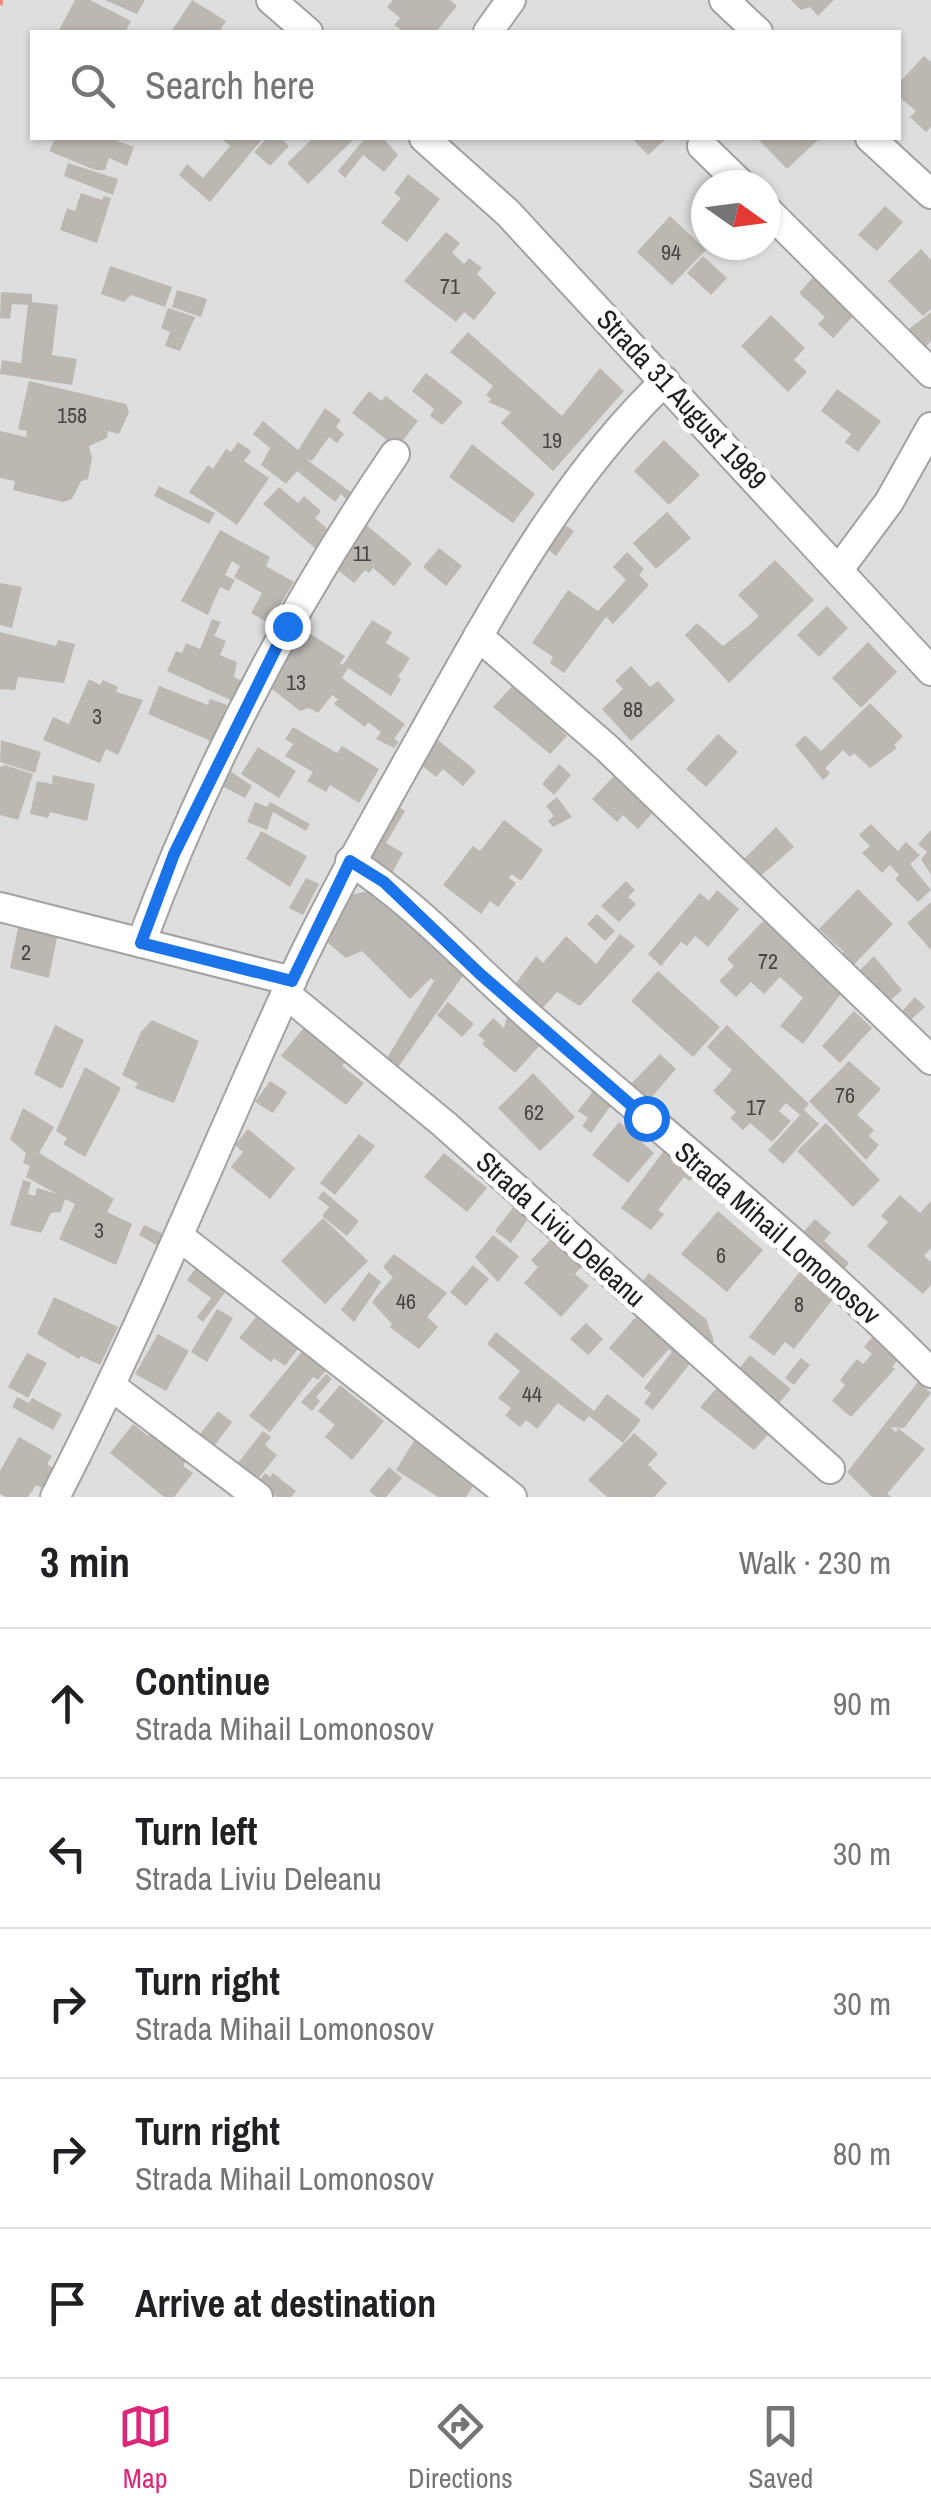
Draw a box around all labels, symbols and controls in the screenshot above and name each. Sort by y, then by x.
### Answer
search box [30,30,901,140]
icon: search [65,58,120,113]
text: Search here [145,60,315,111]
north arrow [691,170,781,260]
house number: 94 [661,237,681,267]
house number: 71 [440,271,460,301]
street label: Strada 31 August 1989 [588,301,776,497]
house number: 158 [57,400,87,430]
house number: 19 [542,425,562,455]
house number: 11 [353,538,371,568]
route end [265,604,311,650]
house number: 13 [286,667,306,697]
house number: 88 [623,694,643,724]
house number: 3 [92,701,102,731]
house number: 2 [21,937,31,967]
house number: 72 [758,946,778,976]
house number: 76 [835,1080,855,1110]
house number: 17 [746,1092,766,1122]
route start [624,1096,670,1142]
house number: 62 [524,1097,544,1127]
street label: Strada Mihail Lomonosov [667,1133,890,1334]
street label: Strada Liviu Deleanu [468,1143,654,1315]
house number: 3 [94,1215,104,1245]
house number: 6 [716,1240,726,1270]
house number: 46 [396,1286,416,1316]
house number: 8 [794,1289,804,1319]
house number: 44 [522,1379,542,1409]
text: 3 min [40,1534,130,1590]
text: Walk · 230 m [739,1541,891,1584]
text: Continue [135,1656,270,1707]
icon: ahead [40,1676,95,1731]
text: 90 m [833,1682,891,1725]
text: Strada Mihail Lomonosov [135,1707,434,1750]
text: Turn left [135,1806,257,1857]
icon: left [40,1826,95,1881]
text: 30 m [833,1832,891,1875]
text: Strada Liviu Deleanu [135,1857,382,1900]
text: Turn right [135,1956,280,2007]
icon: right [40,1976,95,2031]
text: 30 m [833,1982,891,2025]
text: Strada Mihail Lomonosov [135,2007,434,2050]
text: Turn right [135,2106,280,2157]
icon: right [40,2126,95,2181]
text: 80 m [833,2132,891,2175]
text: Strada Mihail Lomonosov [135,2157,434,2200]
icon: arrive [40,2276,95,2331]
text: Arrive at destination [135,2278,436,2329]
tab: Map [118,2399,173,2497]
tab: Directions [408,2399,513,2497]
tab: Saved [748,2399,813,2497]

